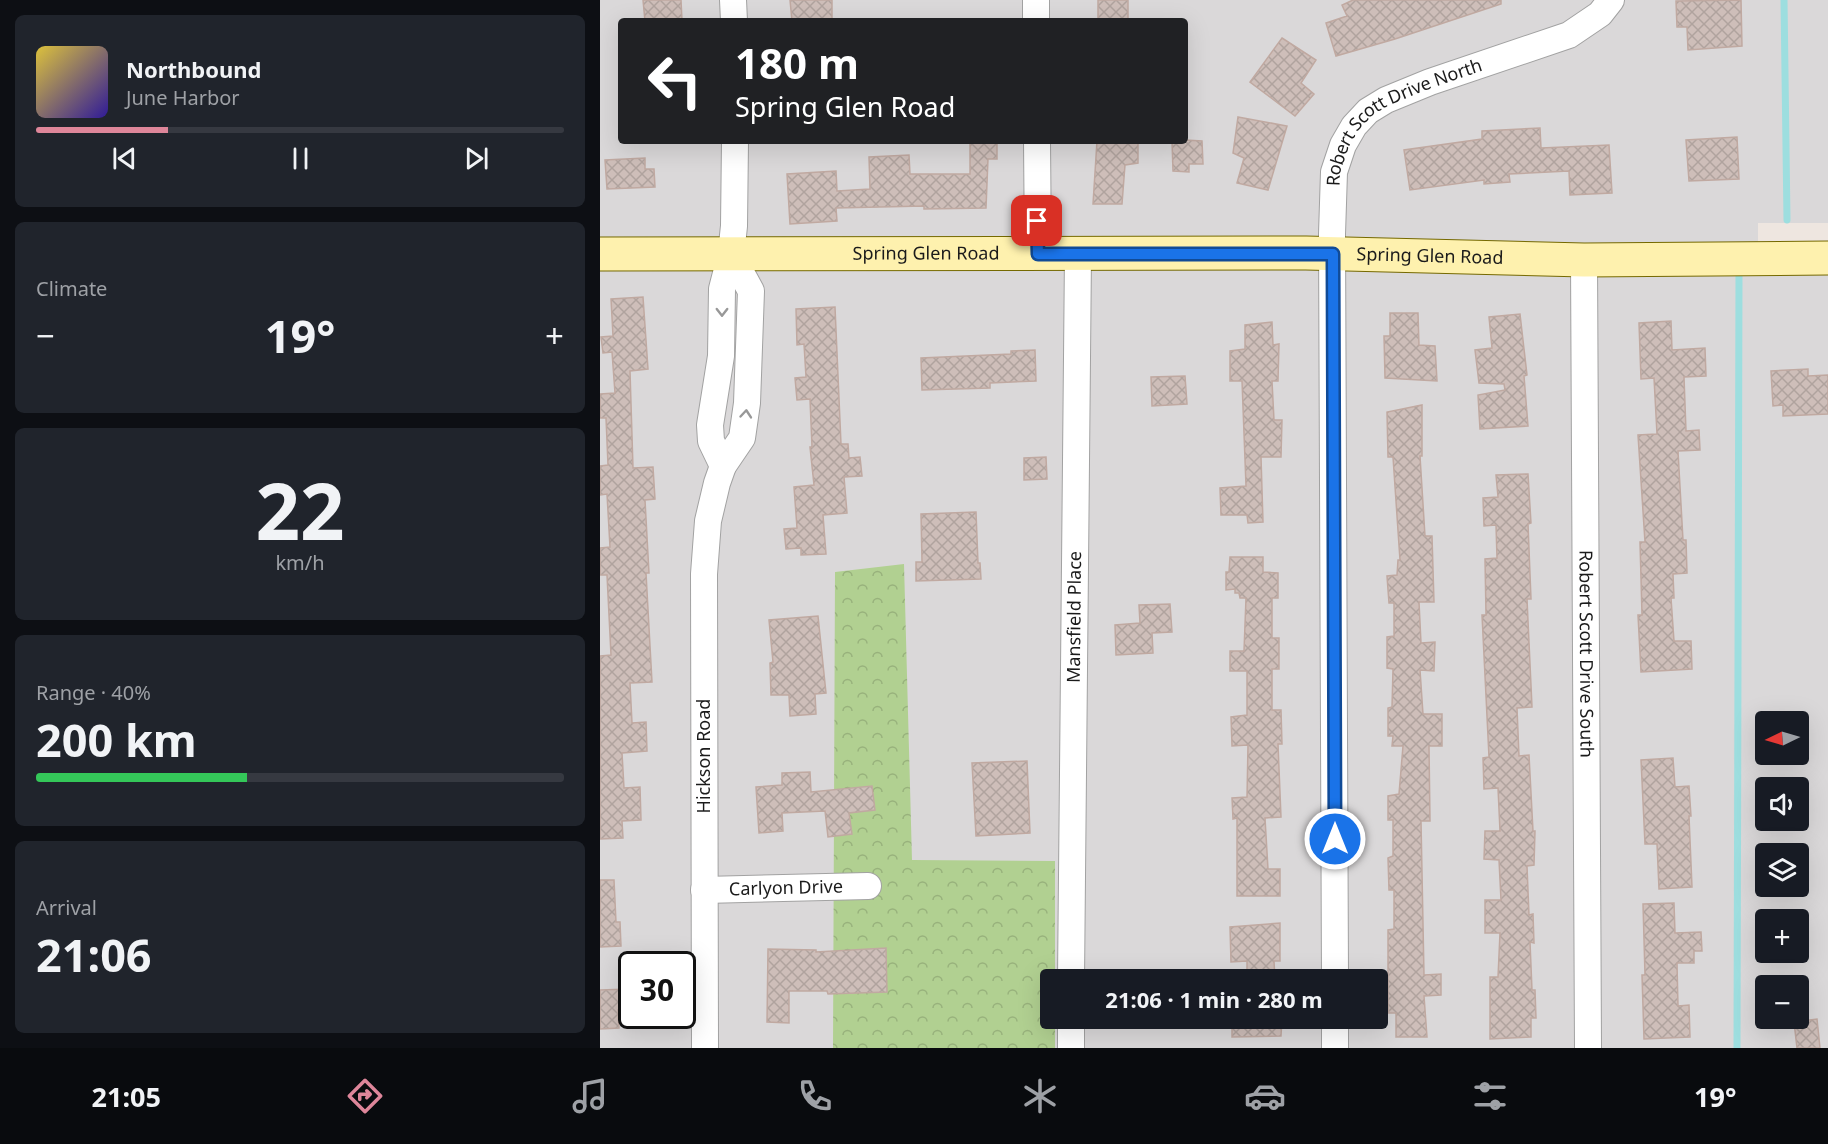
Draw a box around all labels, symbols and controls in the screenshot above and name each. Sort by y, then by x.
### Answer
text: 180 m [735,34,859,91]
icon: left [636,42,714,120]
street label: Robert Scott Drive North [1321,52,1485,186]
text: Northbound [126,54,261,84]
text: June Harbor [126,84,240,111]
text: Spring Glen Road [735,88,955,125]
icon: previous [108,142,141,175]
icon: pause [284,142,317,175]
icon: next [460,142,493,175]
pin [1011,195,1062,246]
icon: arrive [1020,204,1053,237]
street label: Spring Glen Road [852,240,999,265]
street label: Spring Glen Road [1356,241,1504,269]
text: Climate [36,275,107,302]
text: 19° [265,305,335,366]
one-way arrow [716,307,728,316]
text: − [36,313,55,358]
text: + [545,313,564,358]
one-way arrow [739,410,752,419]
text: 22 [255,457,345,563]
text: km/h [275,549,325,576]
street label: Robert Scott Drive South [1574,550,1600,758]
street label: Mansfield Place [1061,551,1086,683]
text: Range · 40% [36,679,151,706]
street label: Hickson Road [691,699,715,813]
text: 200 km [36,709,197,770]
north arrow [1755,711,1809,765]
map controls [1755,711,1809,1029]
button: sound [1755,777,1809,831]
position arrow [1303,807,1367,871]
button: layers [1755,843,1809,897]
street label: Carlyon Drive [729,874,843,900]
text: Arrival [36,894,97,921]
button: + [1755,909,1809,963]
text: 21:06 [36,924,152,985]
speed limit sign: 30 [618,951,696,1029]
button: − [1755,975,1809,1029]
text: 21:06 · 1 min · 280 m [1105,984,1323,1014]
icon: directions [344,1075,386,1117]
icon: music [569,1075,611,1117]
icon: phone [794,1075,836,1117]
icon: climate [1019,1075,1061,1117]
icon: car [1244,1075,1286,1117]
icon: filters [1469,1075,1511,1117]
text: 21:05 [92,1078,161,1115]
text: 19° [1694,1078,1736,1115]

